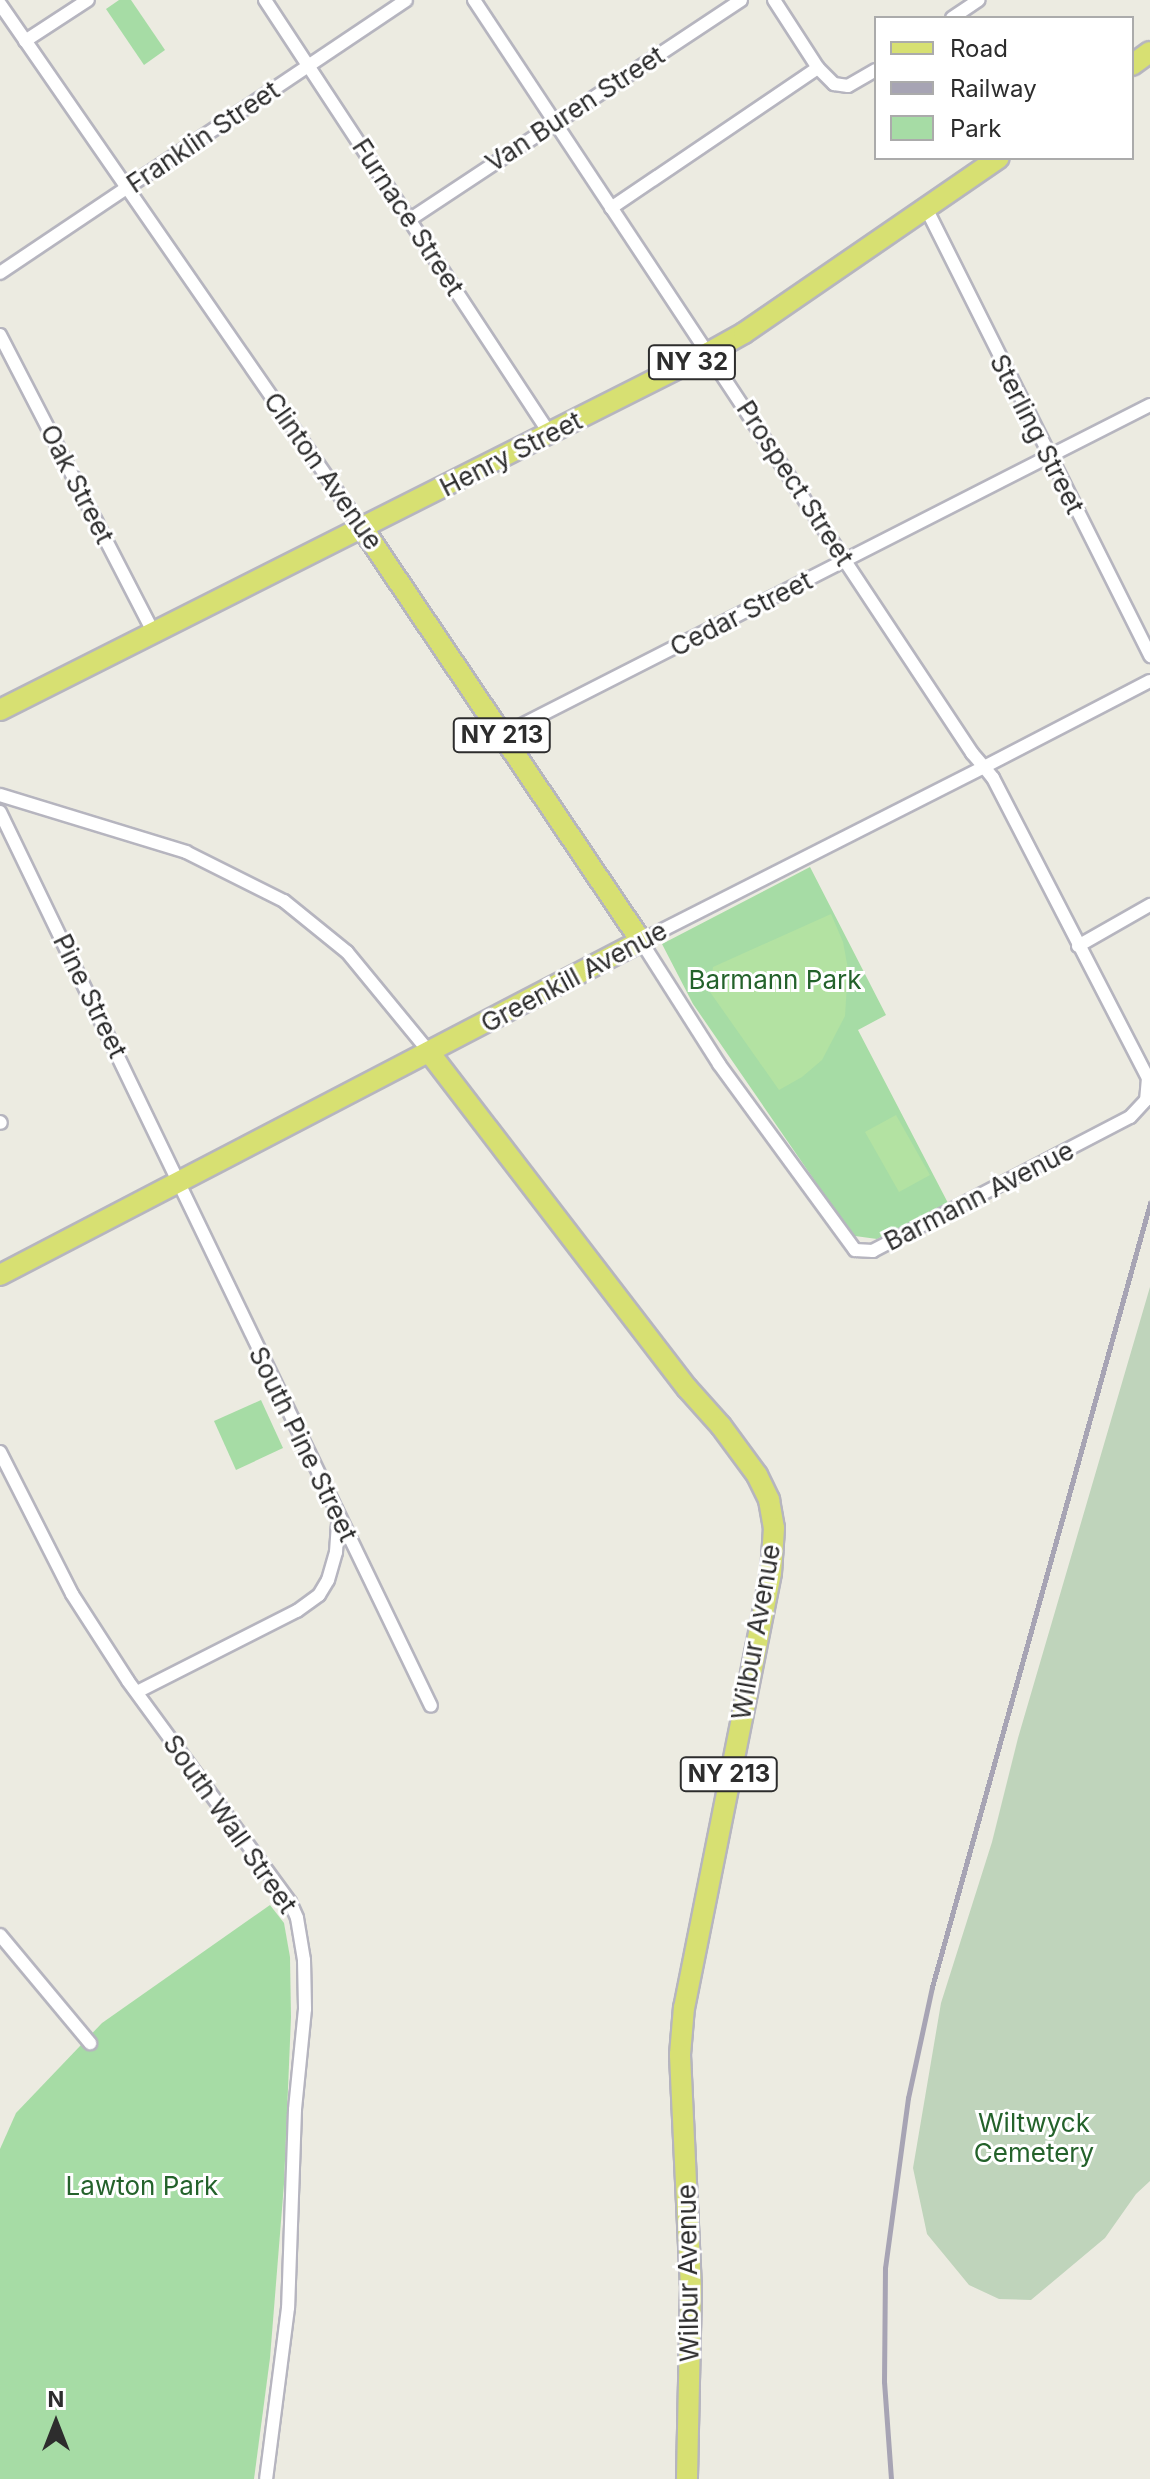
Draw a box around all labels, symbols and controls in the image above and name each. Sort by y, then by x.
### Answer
legend [874,16,1134,160]
text: Road [950,34,1008,63]
street label: Van Buren Street [480,40,670,178]
text: Railway [950,74,1037,103]
street label: Franklin Street [121,75,285,199]
text: Park [950,114,1001,143]
street label: Furnace Street [346,133,470,301]
road number: NY 32 [646,342,738,382]
street label: Sterling Street [983,349,1091,519]
street label: Clinton Avenue [257,386,389,556]
street label: Prospect Street [730,395,860,571]
street label: Henry Street [435,405,587,503]
street label: Oak Street [34,419,120,549]
street label: Cedar Street [665,565,817,663]
road number: NY 213 [452,715,552,755]
street label: Greenkill Avenue [476,915,672,1039]
street label: Pine Street [47,929,133,1063]
park label: Barmann Park [689,964,861,996]
street label: Barmann Avenue [879,1135,1079,1257]
street label: South Pine Street [242,1341,364,1547]
street label: Wilbur Avenue [725,1542,787,1722]
street label: South Wall Street [157,1729,303,1919]
road number: NY 213 [679,1754,779,1794]
park label: Wiltwyck Cemetery [974,2107,1094,2168]
park label: Lawton Park [66,2170,218,2202]
street label: Wilbur Avenue [671,2184,705,2362]
north arrow [16,2383,96,2463]
text: N [48,2386,64,2412]

